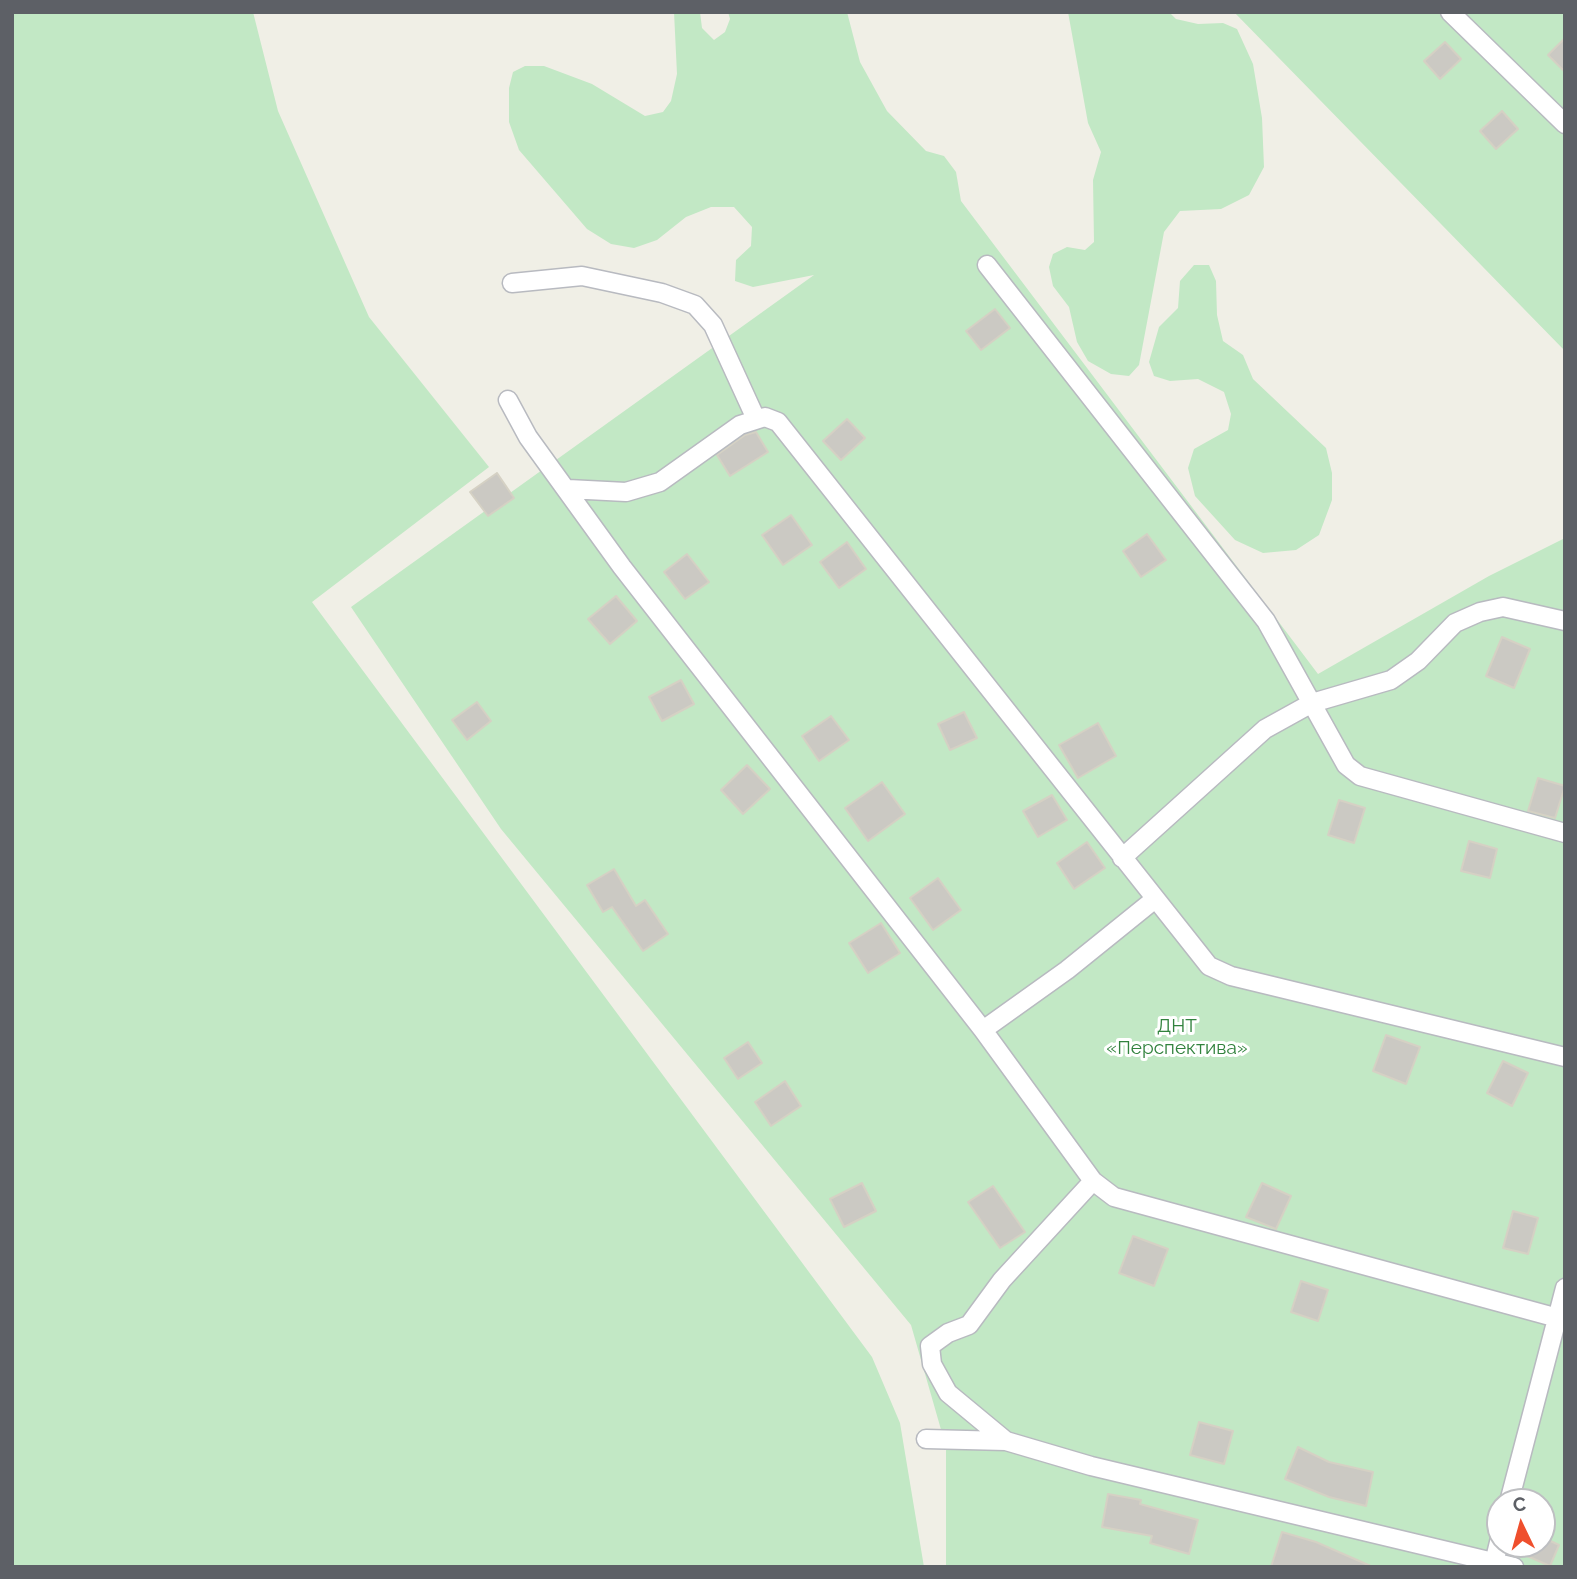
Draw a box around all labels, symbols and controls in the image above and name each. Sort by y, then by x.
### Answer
park label: ДНТ «Перспектива» [1106,1015,1248,1059]
north arrow [1486,1488,1556,1558]
text: С [1512,1493,1527,1516]

